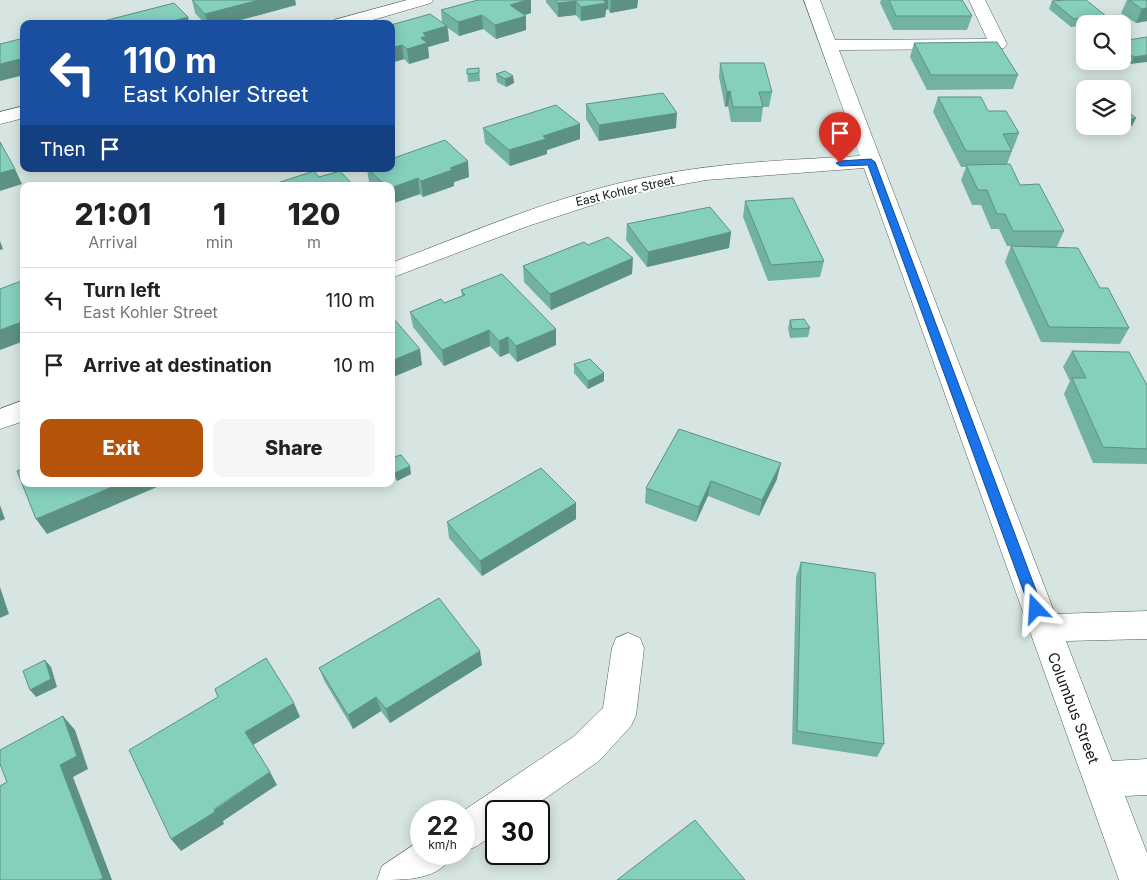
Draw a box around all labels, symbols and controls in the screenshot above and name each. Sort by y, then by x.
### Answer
map controls [1076,15,1131,135]
button: search [1076,15,1131,70]
text: 110 m [123,39,217,81]
icon: left [40,40,105,105]
button: layers [1076,80,1131,135]
text: East Kohler Street [123,81,308,107]
pin [819,112,861,163]
icon: arrive [826,119,854,147]
icon: arrive [96,135,124,163]
text: Then [40,138,86,161]
street label: East Kohler Street [574,172,676,209]
text: 21:01 [74,196,151,232]
text: 1 [213,196,226,232]
text: 120 [287,196,341,232]
text: Arrival [88,232,137,252]
text: min [206,232,233,252]
text: m [307,232,321,252]
text: Turn left [83,279,161,302]
icon: left [40,286,68,314]
text: 110 m [326,289,375,312]
text: East Kohler Street [83,302,218,322]
icon: arrive [40,351,68,379]
text: Arrive at destination [83,354,272,377]
text: 10 m [333,354,375,377]
button: Exit [40,419,203,477]
button: Share [213,419,375,477]
position arrow [1009,582,1061,634]
street label: Columbus Street [1043,649,1104,766]
speed limit sign: 30 [485,800,550,865]
text: 22 [427,811,458,841]
text: km/h [428,837,457,852]

